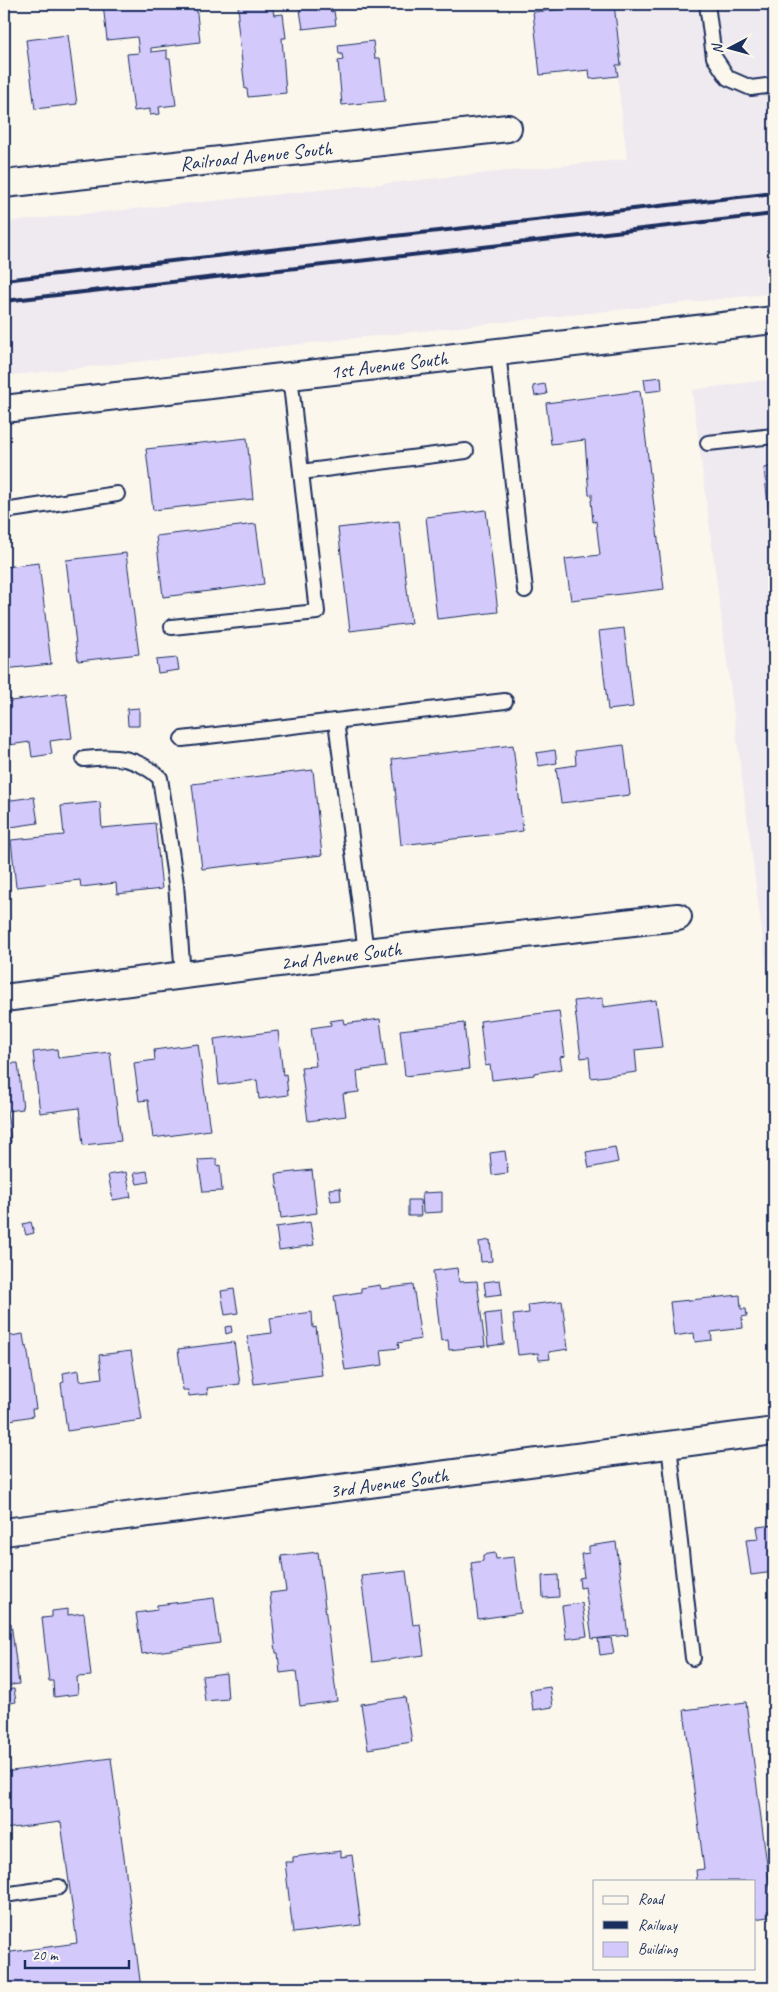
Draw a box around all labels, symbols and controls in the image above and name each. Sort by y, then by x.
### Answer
north arrow [706,22,756,72]
text: N [708,42,726,55]
street label: Railroad Avenue South [179,135,334,176]
street label: 1st Avenue South [329,345,450,385]
street label: 2nd Avenue South [279,936,404,976]
street label: 3rd Avenue South [328,1462,451,1504]
legend [593,1880,756,1970]
text: Road [638,1890,665,1909]
text: Railway [638,1916,679,1935]
scale bar [25,1937,129,1969]
text: Building [638,1940,678,1959]
text: 20 m [32,1946,59,1965]

